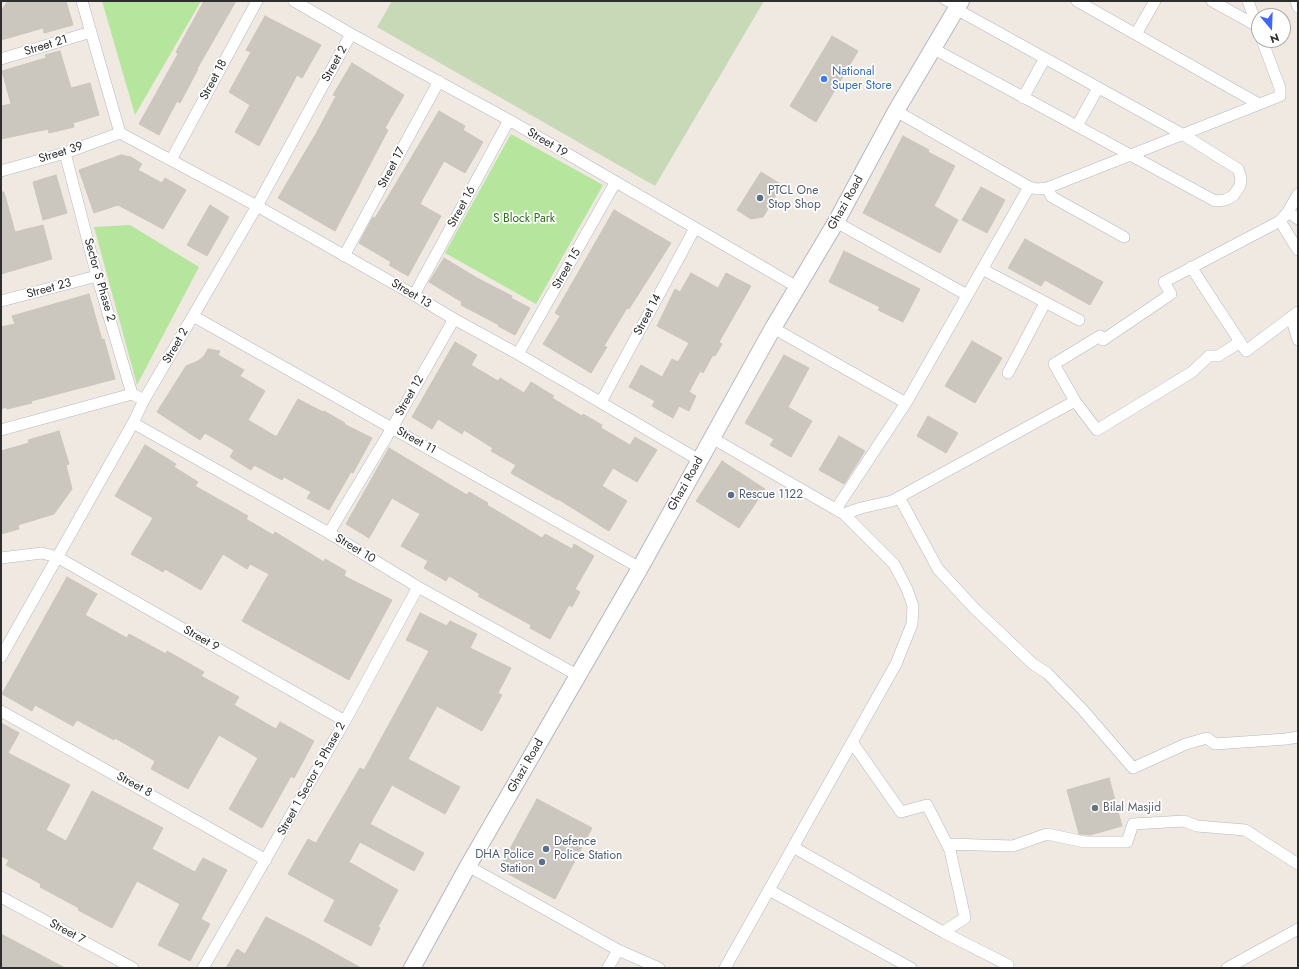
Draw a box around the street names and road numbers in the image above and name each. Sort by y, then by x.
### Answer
street label: Street 21 [23,33,69,59]
street label: Street 2 [319,43,351,85]
street label: Street 18 [197,57,231,103]
street label: Street 19 [524,125,570,161]
street label: Street 39 [37,139,85,167]
street label: Street 17 [375,145,409,191]
street label: Ghazi Road [825,173,867,233]
street label: Street 16 [445,184,479,230]
street label: Sector S Phase 2 [80,237,118,323]
street label: Street 15 [550,246,584,292]
street label: Street 23 [25,276,73,302]
street label: Street 13 [388,276,434,312]
street label: Street 14 [631,292,665,338]
street label: Street 2 [160,325,192,367]
street label: Street 12 [393,373,427,419]
street label: Street 11 [394,424,438,458]
street label: Ghazi Road [665,454,707,514]
street label: Street 10 [332,531,378,567]
street label: Street 9 [180,623,222,655]
street label: Street 1 Sector S Phase 2 [275,720,349,838]
street label: Ghazi Road [505,737,547,795]
street label: Street 8 [114,769,154,801]
street label: Street 7 [47,917,87,947]

